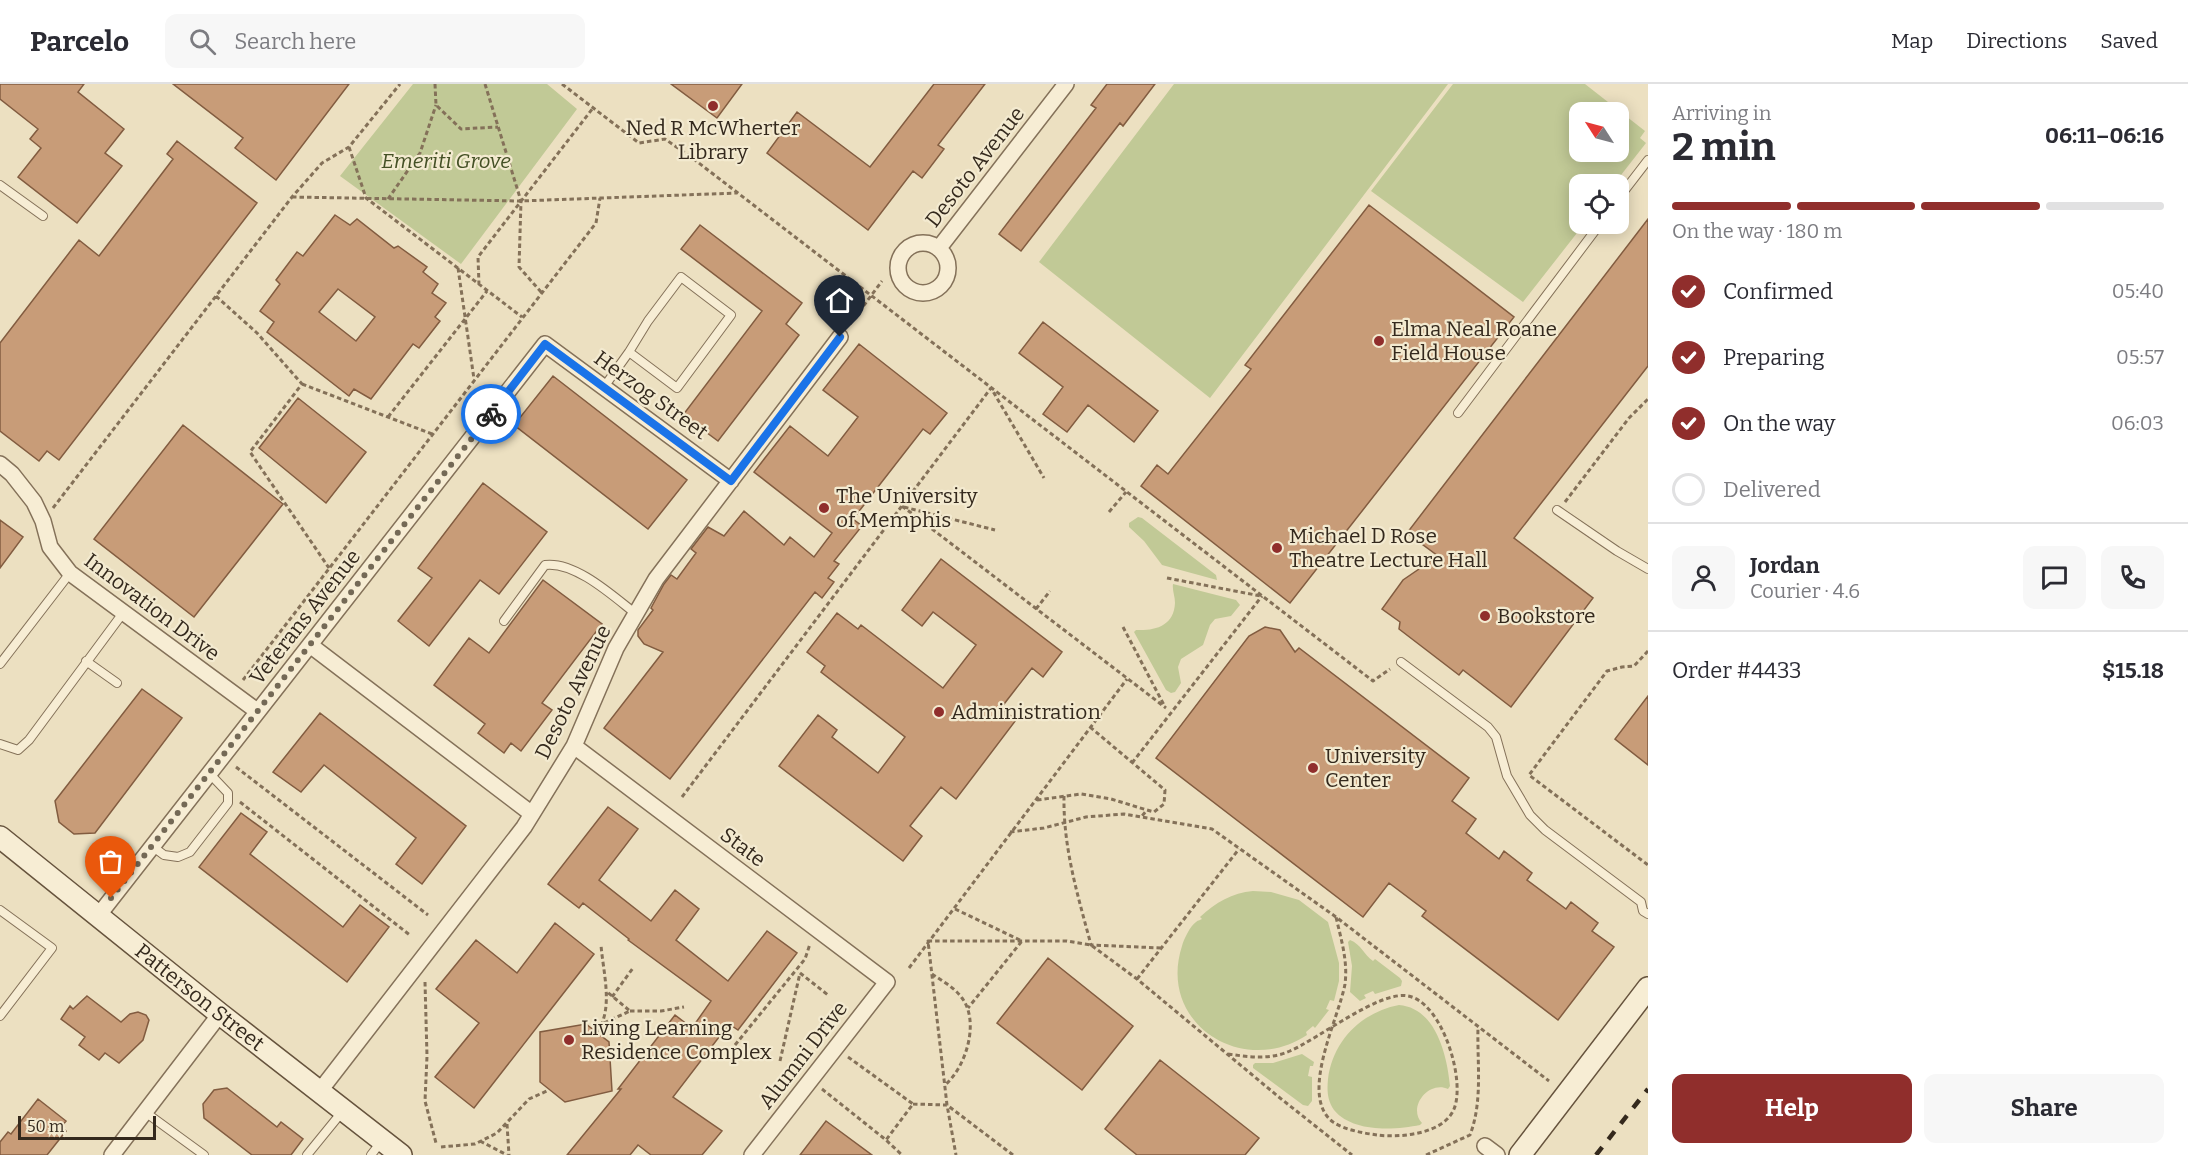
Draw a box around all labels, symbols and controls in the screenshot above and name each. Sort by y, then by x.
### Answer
search box [165,14,585,68]
text: Parcelo [30,25,129,58]
icon: search [186,25,219,58]
text: Search here [234,28,356,55]
text: Map [1891,28,1933,54]
text: Directions [1966,28,2067,54]
text: Saved [2100,28,2158,54]
marker: Ned R McWherter Library [706,99,720,113]
street label: Desoto Avenue [920,101,1030,233]
text: Arriving in [1672,101,1771,125]
north arrow [1569,102,1629,162]
map controls [1569,102,1629,234]
place label: Ned R McWherter Library [626,115,800,165]
text: 06:11–06:16 [2045,122,2164,149]
text: 2 min [1672,124,1776,170]
park label: Emeriti Grove [381,148,511,174]
button: locate [1569,174,1629,234]
text: On the way · 180 m [1672,219,1842,243]
pin [814,275,865,337]
icon: check [1672,275,1705,308]
text: Confirmed [1723,278,1833,305]
text: 05:40 [2112,279,2164,303]
icon: home [823,284,856,317]
place label: Elma Neal Roane Field House [1391,316,1557,366]
marker: Elma Neal Roane Field House [1372,334,1386,348]
icon: check [1672,341,1705,374]
text: Preparing [1723,344,1825,371]
street label: Herzog Street [589,345,713,445]
text: 05:57 [2116,345,2164,369]
courier [461,384,521,444]
icon: bike [475,398,508,431]
icon: check [1672,407,1705,440]
text: On the way [1723,410,1835,437]
text: 06:03 [2111,411,2164,435]
text: Delivered [1723,476,1821,503]
place label: The University of Memphis [836,483,979,533]
marker: The University of Memphis [817,501,831,515]
place label: Michael D Rose Theatre Lecture Hall [1289,523,1488,573]
marker: Michael D Rose Theatre Lecture Hall [1270,541,1284,555]
street label: Veterans Avenue [244,544,366,690]
button: person [1672,546,1735,609]
button: chat [2023,546,2086,609]
button: phone [2101,546,2164,609]
street label: Innovation Drive [79,548,225,666]
text: Jordan [1750,552,1820,579]
text: Courier · 4.6 [1750,579,1860,603]
place label: Bookstore [1497,603,1595,629]
marker: Bookstore [1478,609,1492,623]
street label: Desoto Avenue [529,621,617,763]
text: Order #4433 [1672,657,1802,684]
text: $15.18 [2102,657,2164,684]
place label: Administration [951,699,1101,725]
marker: Administration [932,705,946,719]
place label: University Center [1325,743,1427,793]
marker: University Center [1306,761,1320,775]
street label: State [715,822,771,872]
pin [85,836,136,898]
icon: bag [94,845,127,878]
street label: Patterson Street [130,938,270,1057]
street label: Alumni Drive [753,996,853,1114]
place label: Living Learning Residence Complex [581,1015,772,1065]
marker: Living Learning Residence Complex [562,1033,576,1047]
button: Help [1672,1074,1912,1143]
button: Share [1924,1074,2164,1143]
scale bar [18,1113,156,1140]
text: 50 m [27,1117,64,1136]

